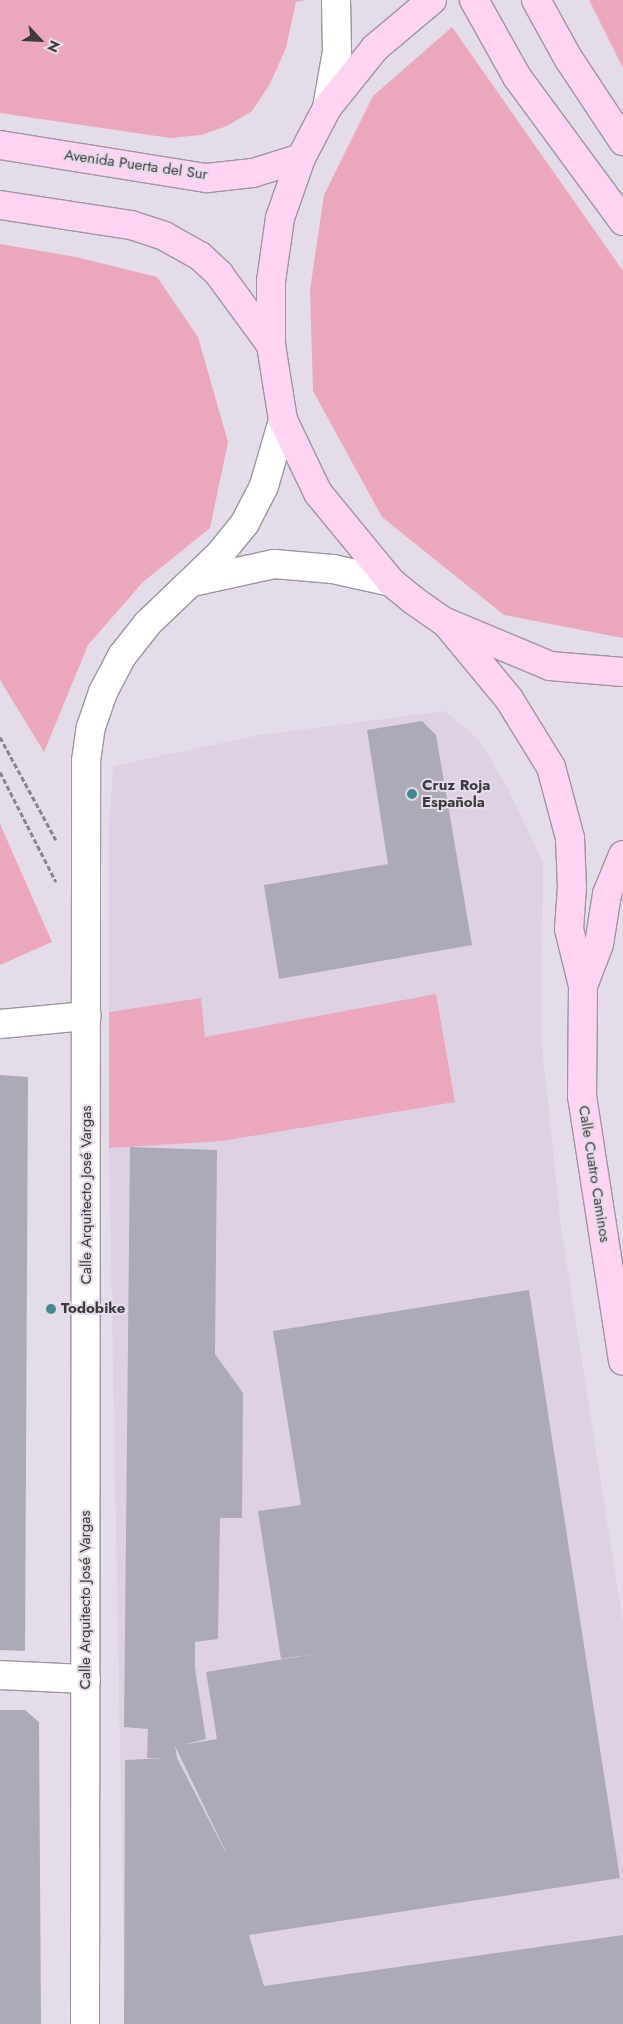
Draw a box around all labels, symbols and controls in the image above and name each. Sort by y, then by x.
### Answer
north arrow [15,15,65,65]
text: N [42,37,65,56]
street label: Avenida Puerta del Sur [63,146,209,184]
place label: Cruz Roja Española [422,776,490,811]
marker: Cruz Roja Española [406,788,418,800]
street label: Calle Cuatro Caminos [574,1104,614,1244]
street label: Calle Arquitecto José Vargas [78,1106,96,1284]
place label: Todobike [61,1300,125,1318]
marker: Todobike [45,1303,57,1315]
street label: Calle Arquitecto José Vargas [77,1511,95,1689]

